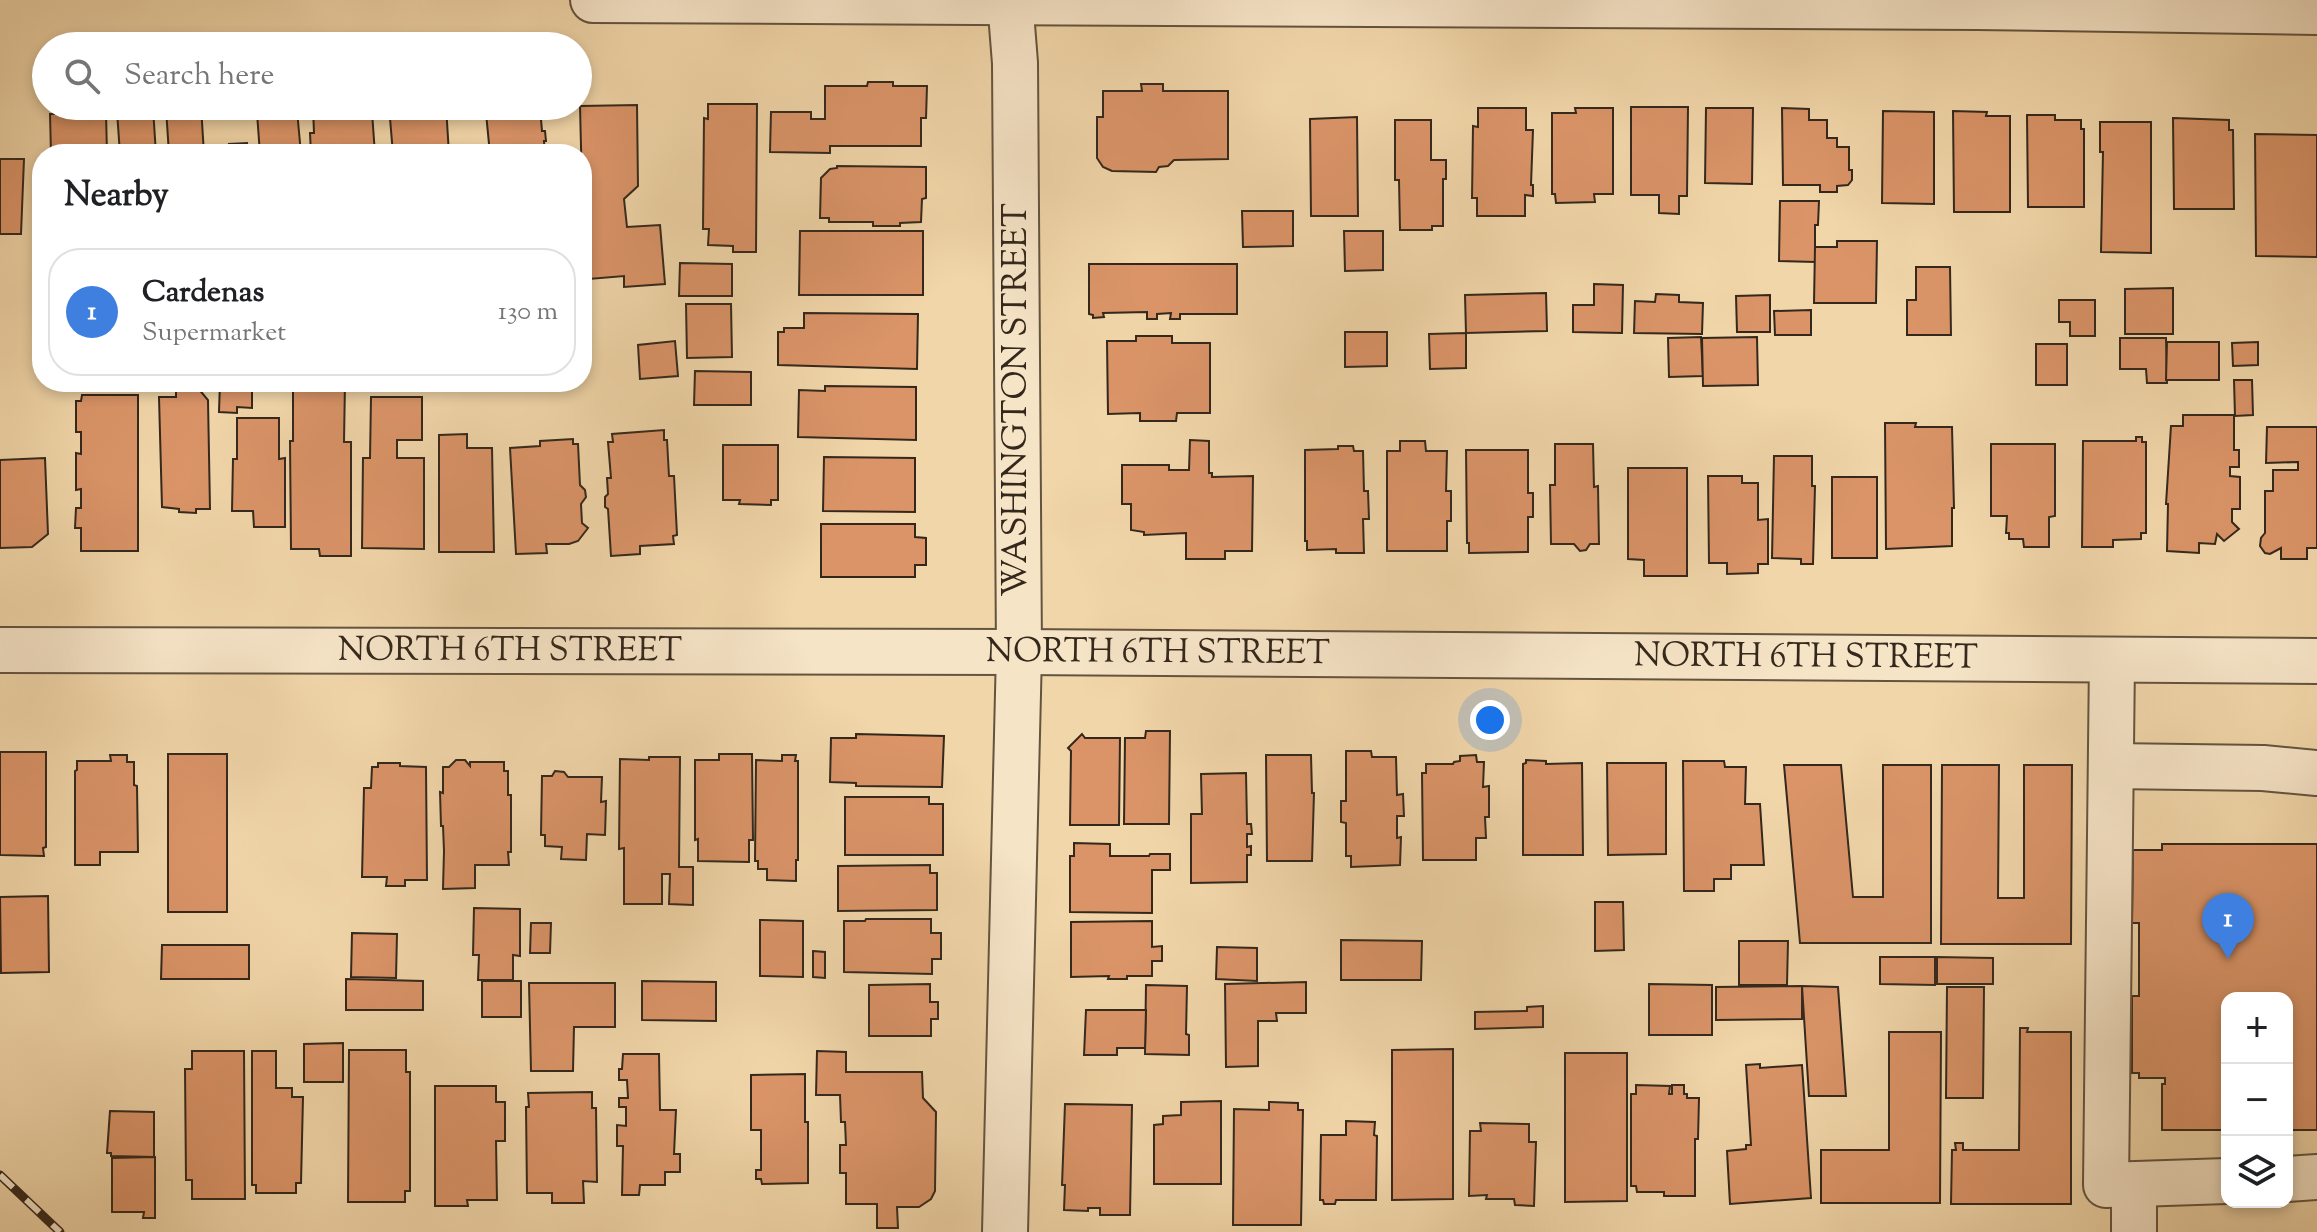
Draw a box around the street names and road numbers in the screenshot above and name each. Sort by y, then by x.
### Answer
street label: WASHINGTON STREET [993,203,1042,597]
street label: NORTH 6TH STREET [338,626,682,676]
street label: NORTH 6TH STREET [986,627,1330,679]
street label: NORTH 6TH STREET [1634,632,1978,683]

